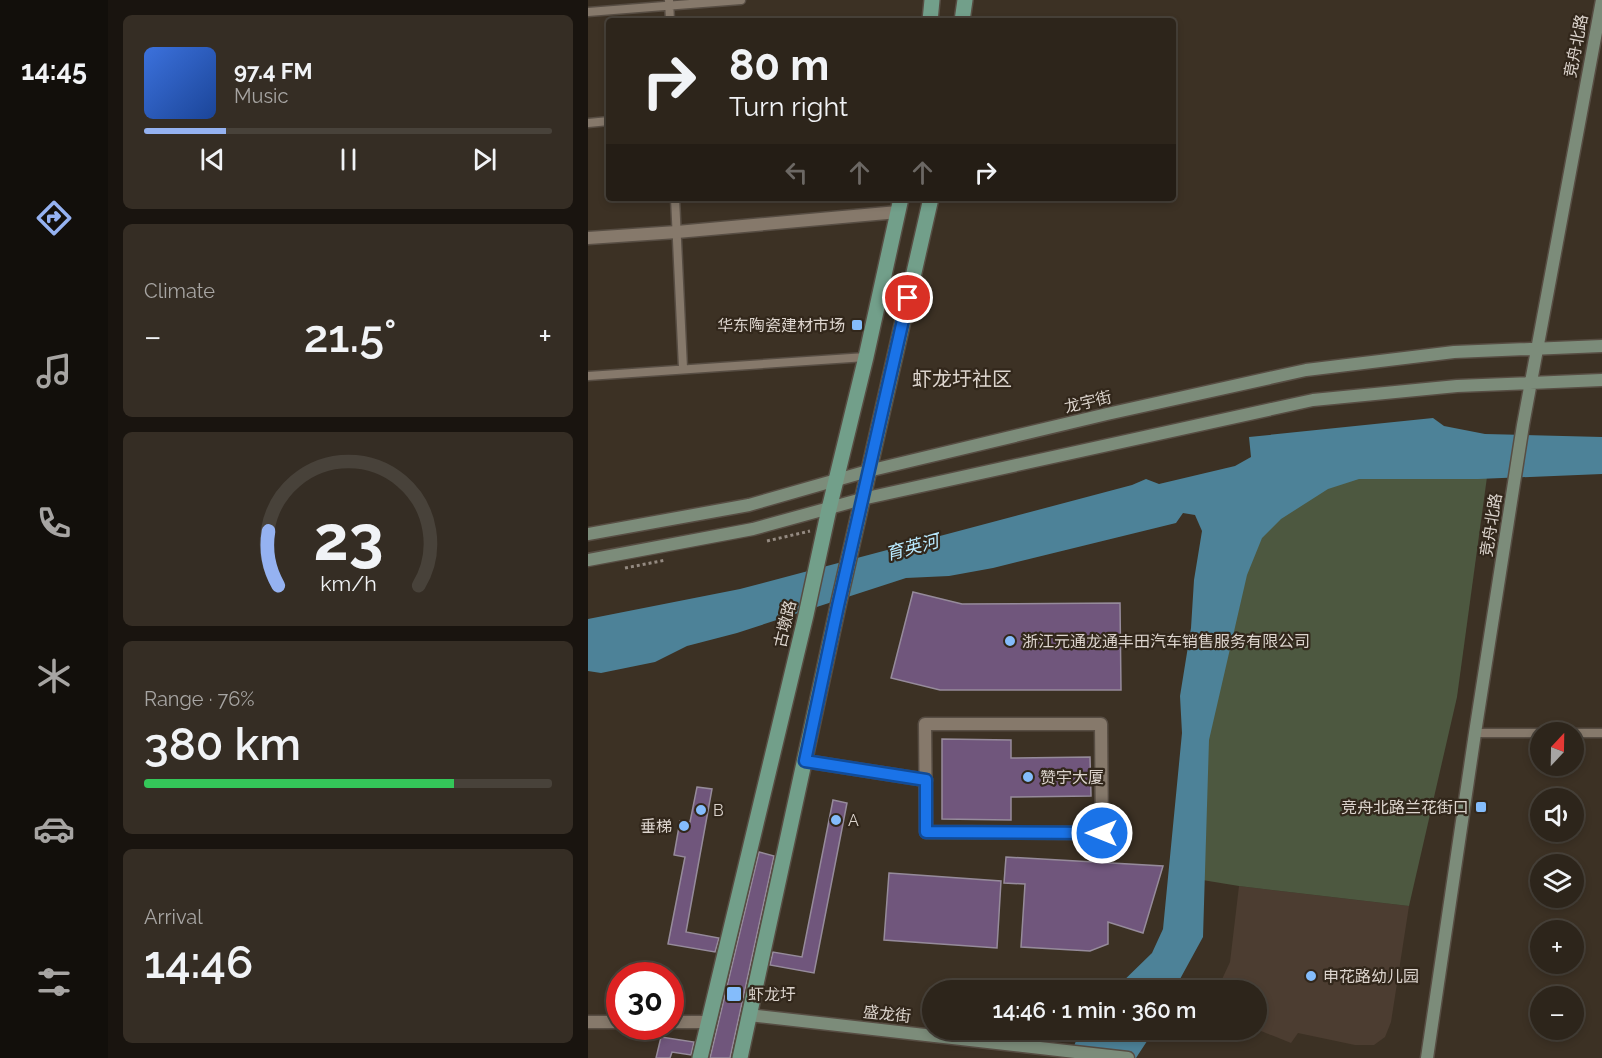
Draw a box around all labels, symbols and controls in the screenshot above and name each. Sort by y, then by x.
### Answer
street label: 竞舟北路 [1561,13,1591,79]
text: 80 m [729,41,829,90]
icon: right [630,42,708,120]
text: 14:45 [21,55,87,86]
text: 97.4 FM [234,58,313,84]
text: Music [234,84,288,108]
text: Turn right [729,91,848,122]
icon: previous [196,143,229,176]
icon: pause [332,143,365,176]
icon: next [468,143,501,176]
icon: left [780,156,813,189]
icon: ahead [843,156,876,189]
icon: ahead [906,156,939,189]
icon: right [969,156,1002,189]
icon: directions [33,197,75,239]
pin [882,272,933,323]
text: Climate [144,279,215,303]
icon: arrive [891,281,924,314]
text: 21.5° [304,310,396,363]
place label: 华东陶瓷建材市场 [717,316,845,335]
text: − [144,317,162,356]
text: + [538,317,552,356]
marker: 华东陶瓷建材市场 [850,318,864,332]
icon: music [33,350,75,392]
district label: 虾龙圩社区 [912,367,1012,391]
street label: 龙宇街 [1062,387,1114,417]
street label: 竞舟北路 [1477,492,1505,558]
text: 23 [313,501,383,575]
icon: phone [33,502,75,544]
water label: 育英河 [883,529,944,564]
text: km/h [320,571,376,596]
street label: 古墩路 [770,598,800,650]
place label: 浙江元通龙通丰田汽车销售服务有限公司 [1022,632,1310,651]
marker: 浙江元通龙通丰田汽车销售服务有限公司 [1003,634,1017,648]
icon: climate [33,655,75,697]
text: Range · 76% [144,687,255,711]
text: 380 km [144,718,301,771]
north arrow [1530,722,1584,776]
map controls [1530,722,1584,1040]
place label: 赞宇大厦 [1040,768,1104,787]
marker: 赞宇大厦 [1021,770,1035,784]
button: sound [1530,788,1584,842]
place label: 竞舟北路兰花街口 [1341,798,1469,817]
marker: 竞舟北路兰花街口 [1474,800,1488,814]
place label: B [713,801,724,820]
position arrow [1070,801,1134,865]
marker: B [694,803,708,817]
icon: car [33,808,75,850]
place label: A [848,811,859,830]
marker: A [829,813,843,827]
place label: 垂梯 [640,817,672,836]
marker: 垂梯 [677,819,691,833]
button: layers [1530,854,1584,908]
text: Arrival [144,905,203,929]
button: + [1530,920,1584,974]
text: 14:46 [144,936,253,989]
icon: filters [33,961,75,1003]
speed limit sign: 30 [606,962,684,1040]
place label: 申花路幼儿园 [1323,967,1419,986]
marker: 申花路幼儿园 [1304,969,1318,983]
marker: 虾龙圩 [725,985,743,1003]
place label: 虾龙圩 [748,985,796,1004]
button: − [1530,986,1584,1040]
text: 14:46 · 1 min · 360 m [993,997,1196,1023]
street label: 盛龙街 [862,1002,912,1026]

